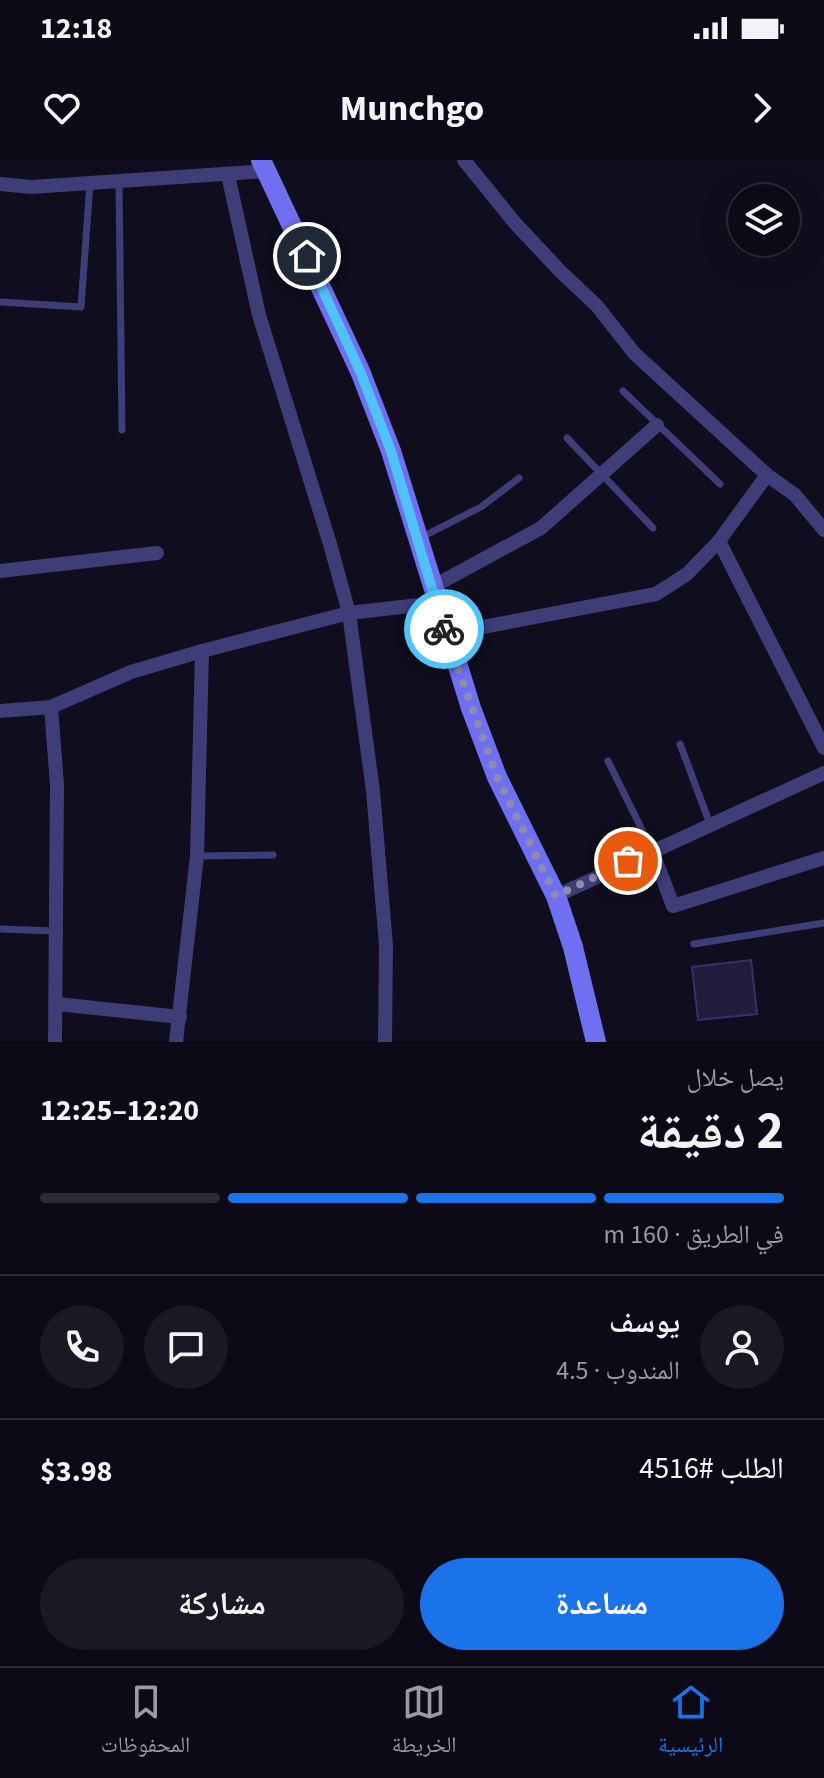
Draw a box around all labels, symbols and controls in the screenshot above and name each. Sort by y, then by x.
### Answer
text: 12:18 [40,7,112,50]
text: Munchgo [340,83,484,134]
icon: heart [40,86,84,130]
icon: forward [740,86,784,130]
map controls [728,184,800,256]
button: layers [728,184,800,256]
pin [273,222,341,290]
icon: home [285,234,329,278]
courier [404,589,484,669]
icon: bike [422,607,466,651]
pin [594,827,662,895]
icon: bag [606,839,650,883]
text: يصل خلال [686,1059,784,1096]
text: 12:20–12:25 [40,1089,199,1132]
text: 2 دقيقة [637,1095,784,1169]
text: في الطريق · 160 m [603,1216,784,1253]
text: يوسف [609,1301,680,1344]
button: phone [40,1305,124,1389]
button: chat [144,1305,228,1389]
button: person [700,1305,784,1389]
text: المندوب · 4.5 [556,1352,680,1389]
text: الطلب #4516 [639,1447,784,1490]
text: $3.98 [40,1450,112,1493]
button: مشاركة [40,1558,404,1650]
button: مساعدة [420,1558,784,1650]
tab: المحفوظات [101,1680,190,1766]
tab: الخريطة [392,1680,457,1766]
tab: الرئيسية [658,1680,723,1766]

